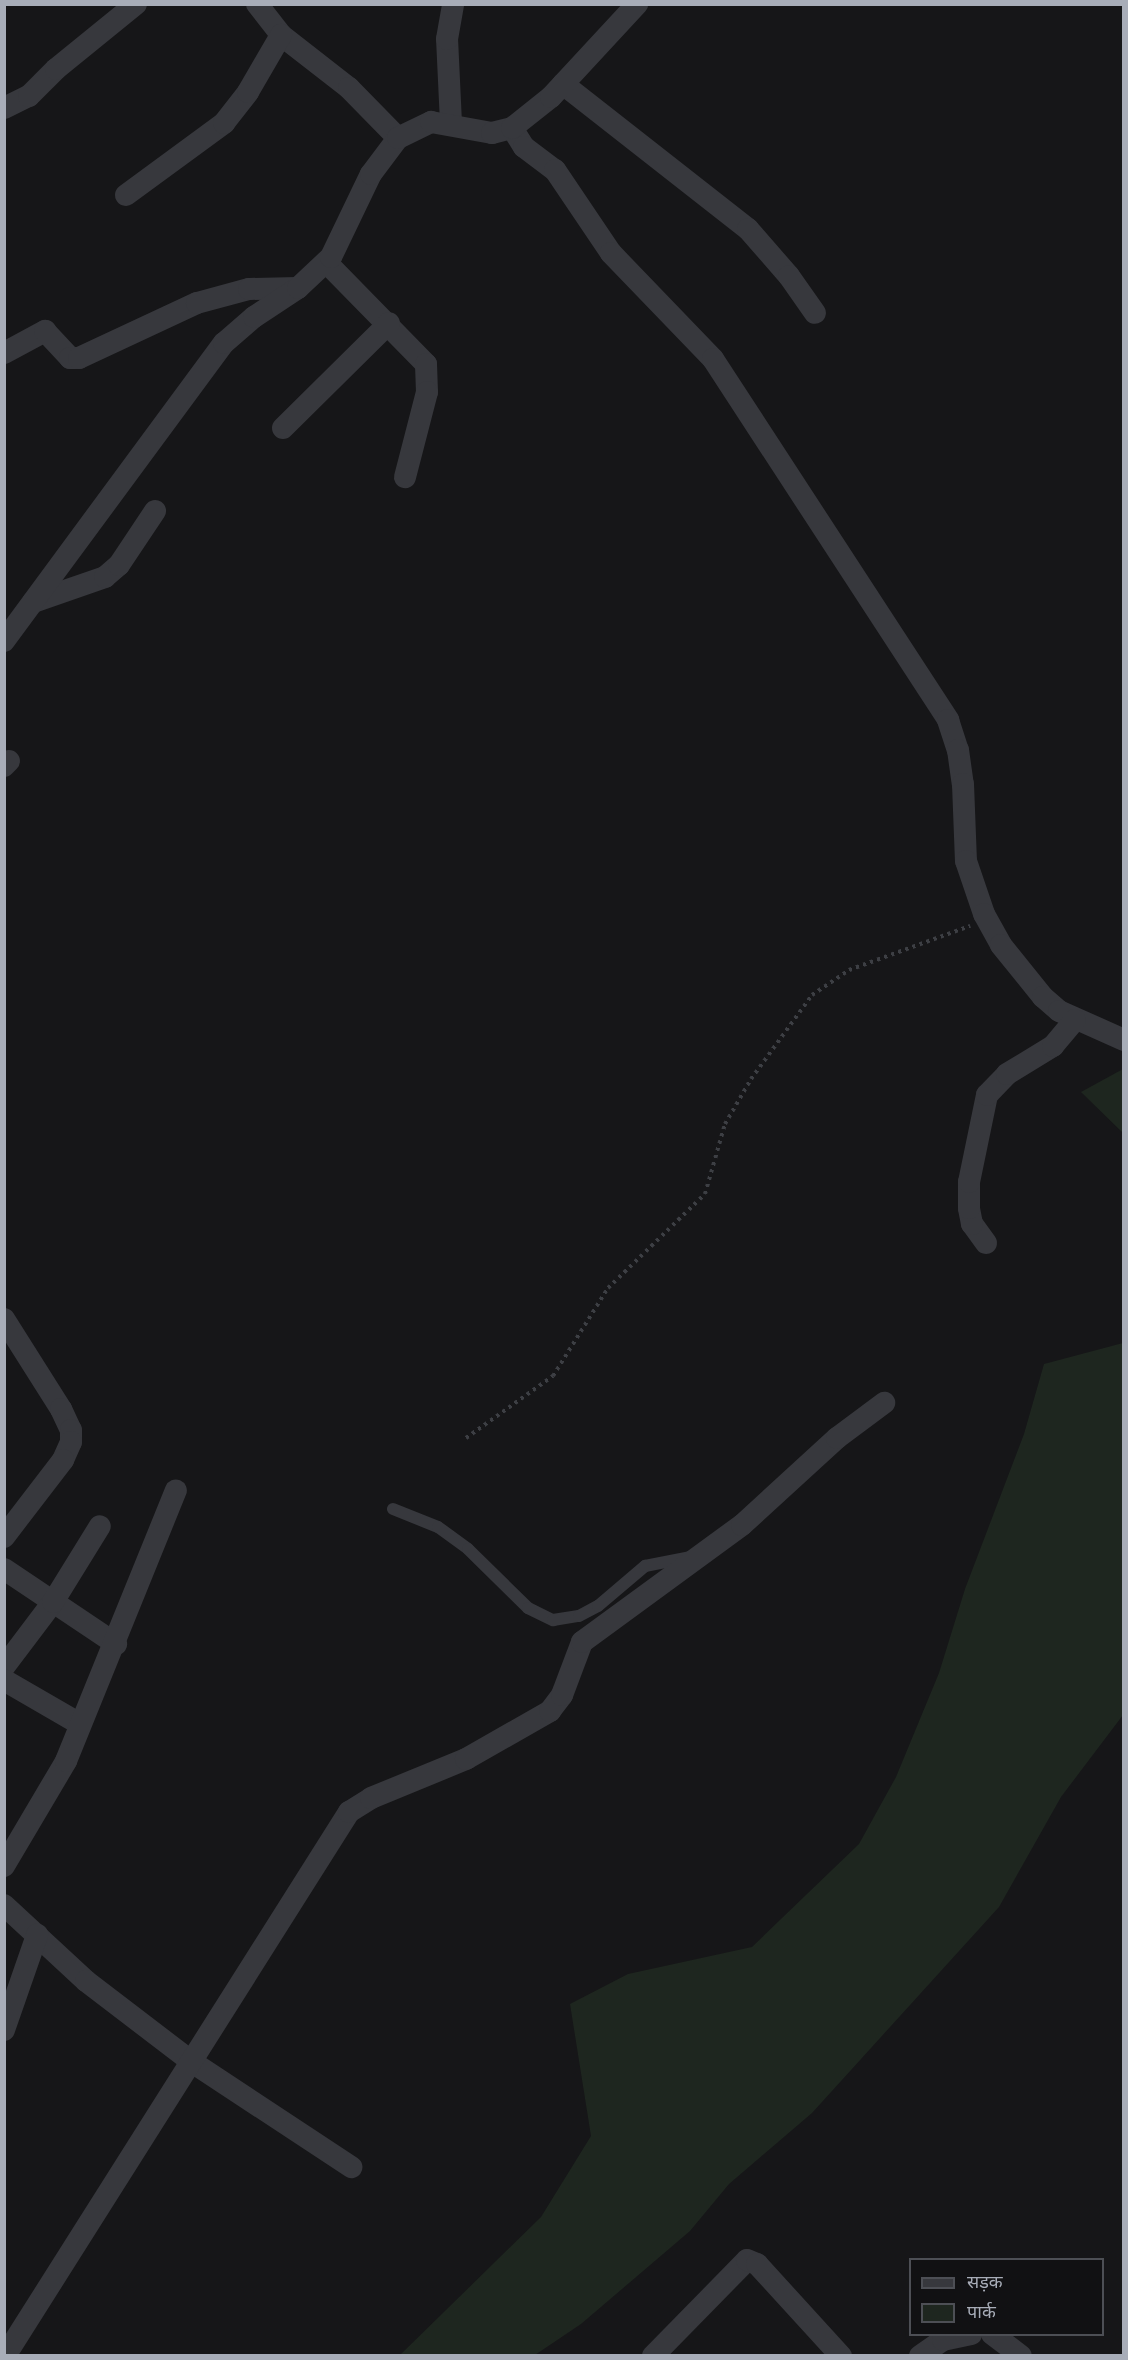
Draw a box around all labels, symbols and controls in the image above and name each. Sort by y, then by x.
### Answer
legend [909,2258,1104,2336]
text: सड़क [967,2271,1003,2292]
text: पार्क [967,2301,996,2322]

